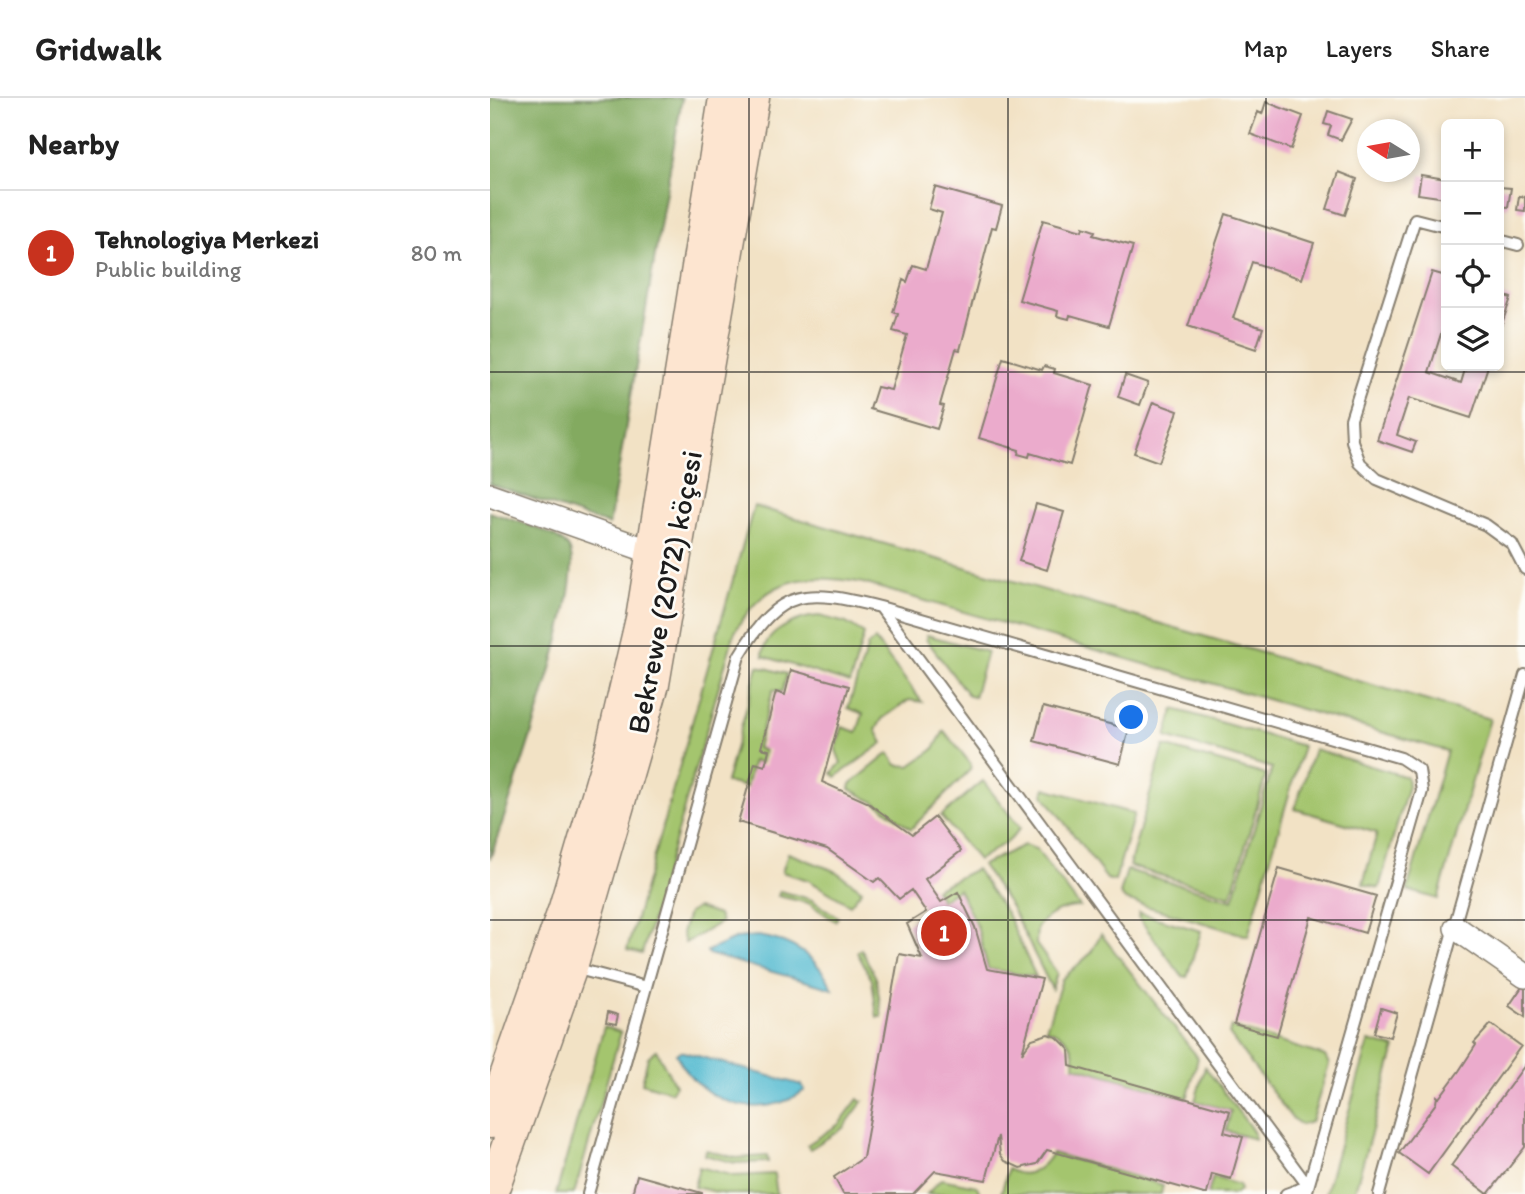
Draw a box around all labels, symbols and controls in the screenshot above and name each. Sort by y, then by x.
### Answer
text: Gridwalk [35,29,162,68]
text: Map [1244,34,1288,63]
text: Layers [1326,34,1393,63]
text: Share [1431,34,1490,63]
north arrow [1357,119,1420,182]
map controls [1441,119,1504,371]
button: + [1441,119,1504,182]
text: Nearby [28,125,119,162]
button: − [1441,182,1504,245]
text: Tehnologiya Merkezi [95,223,319,255]
text: 1 [46,239,56,267]
text: 80 m [411,239,462,267]
button: locate [1441,245,1504,308]
text: Public building [95,255,241,283]
button: layers [1441,308,1504,371]
street label: Bekrewe (2072) köçesi [619,447,710,737]
your location [1114,700,1148,734]
pin: 1 [921,907,967,959]

